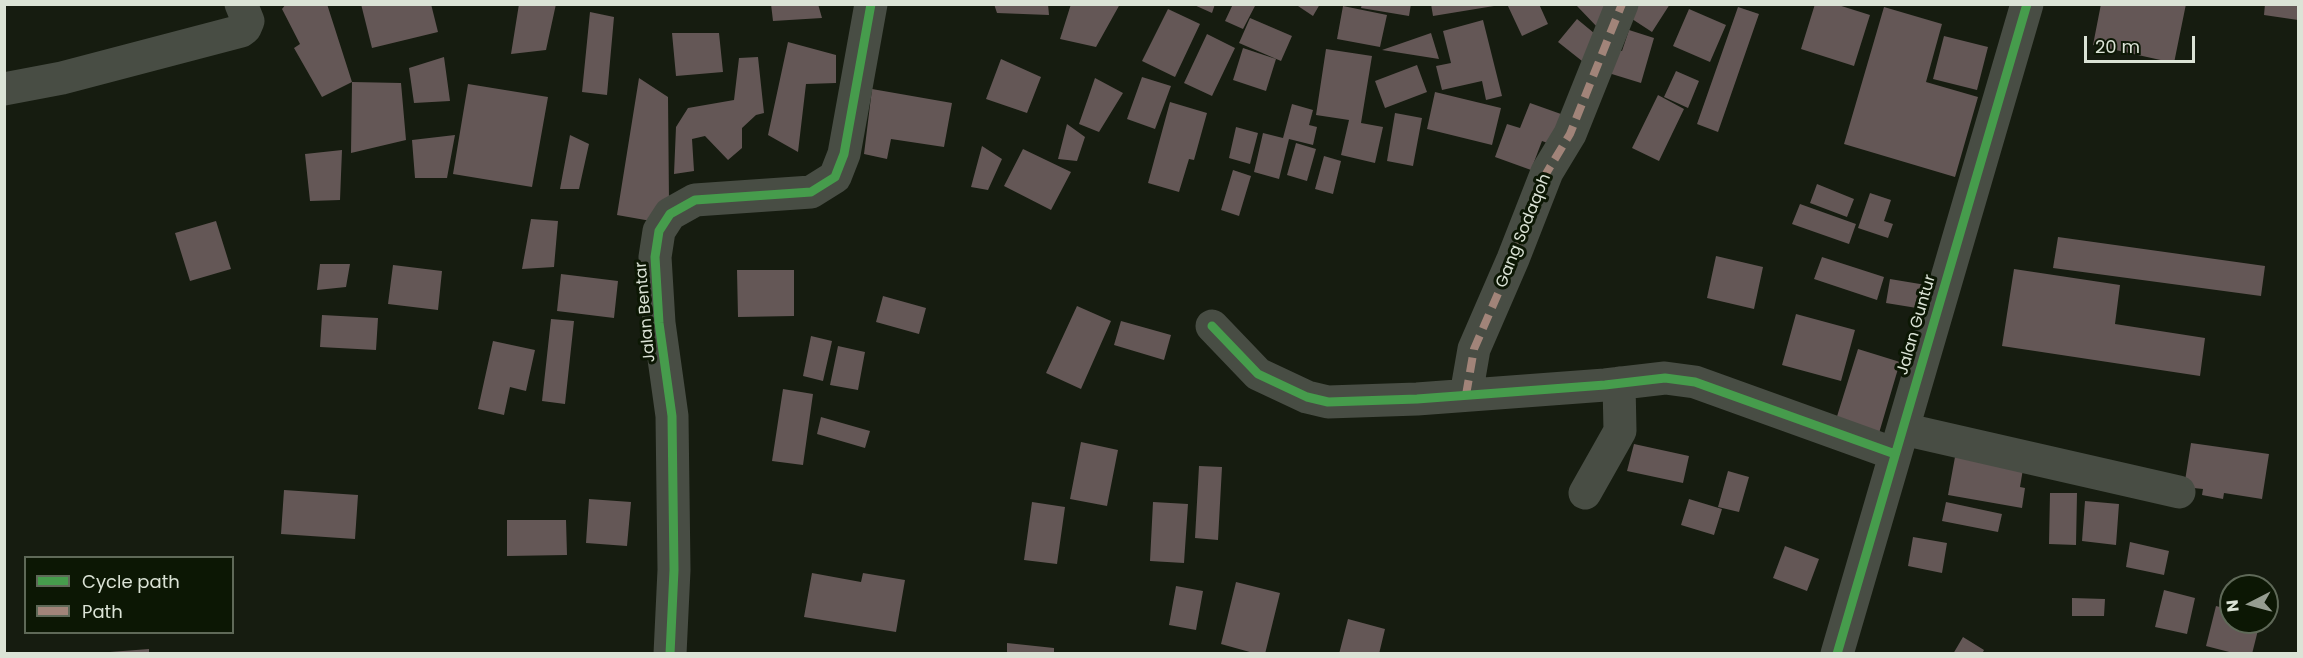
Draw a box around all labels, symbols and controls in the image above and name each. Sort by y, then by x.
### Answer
scale bar [2087,24,2198,62]
text: 20 m [2095,34,2140,59]
street label: Gang Sodaqoh [1492,171,1556,291]
street label: Jalan Bentar [632,261,660,363]
street label: Jalan Guntur [1894,273,1940,377]
legend [24,556,234,634]
text: Cycle path [82,569,180,594]
north arrow [2219,574,2279,634]
text: Path [82,599,123,624]
text: N [2221,599,2245,613]

